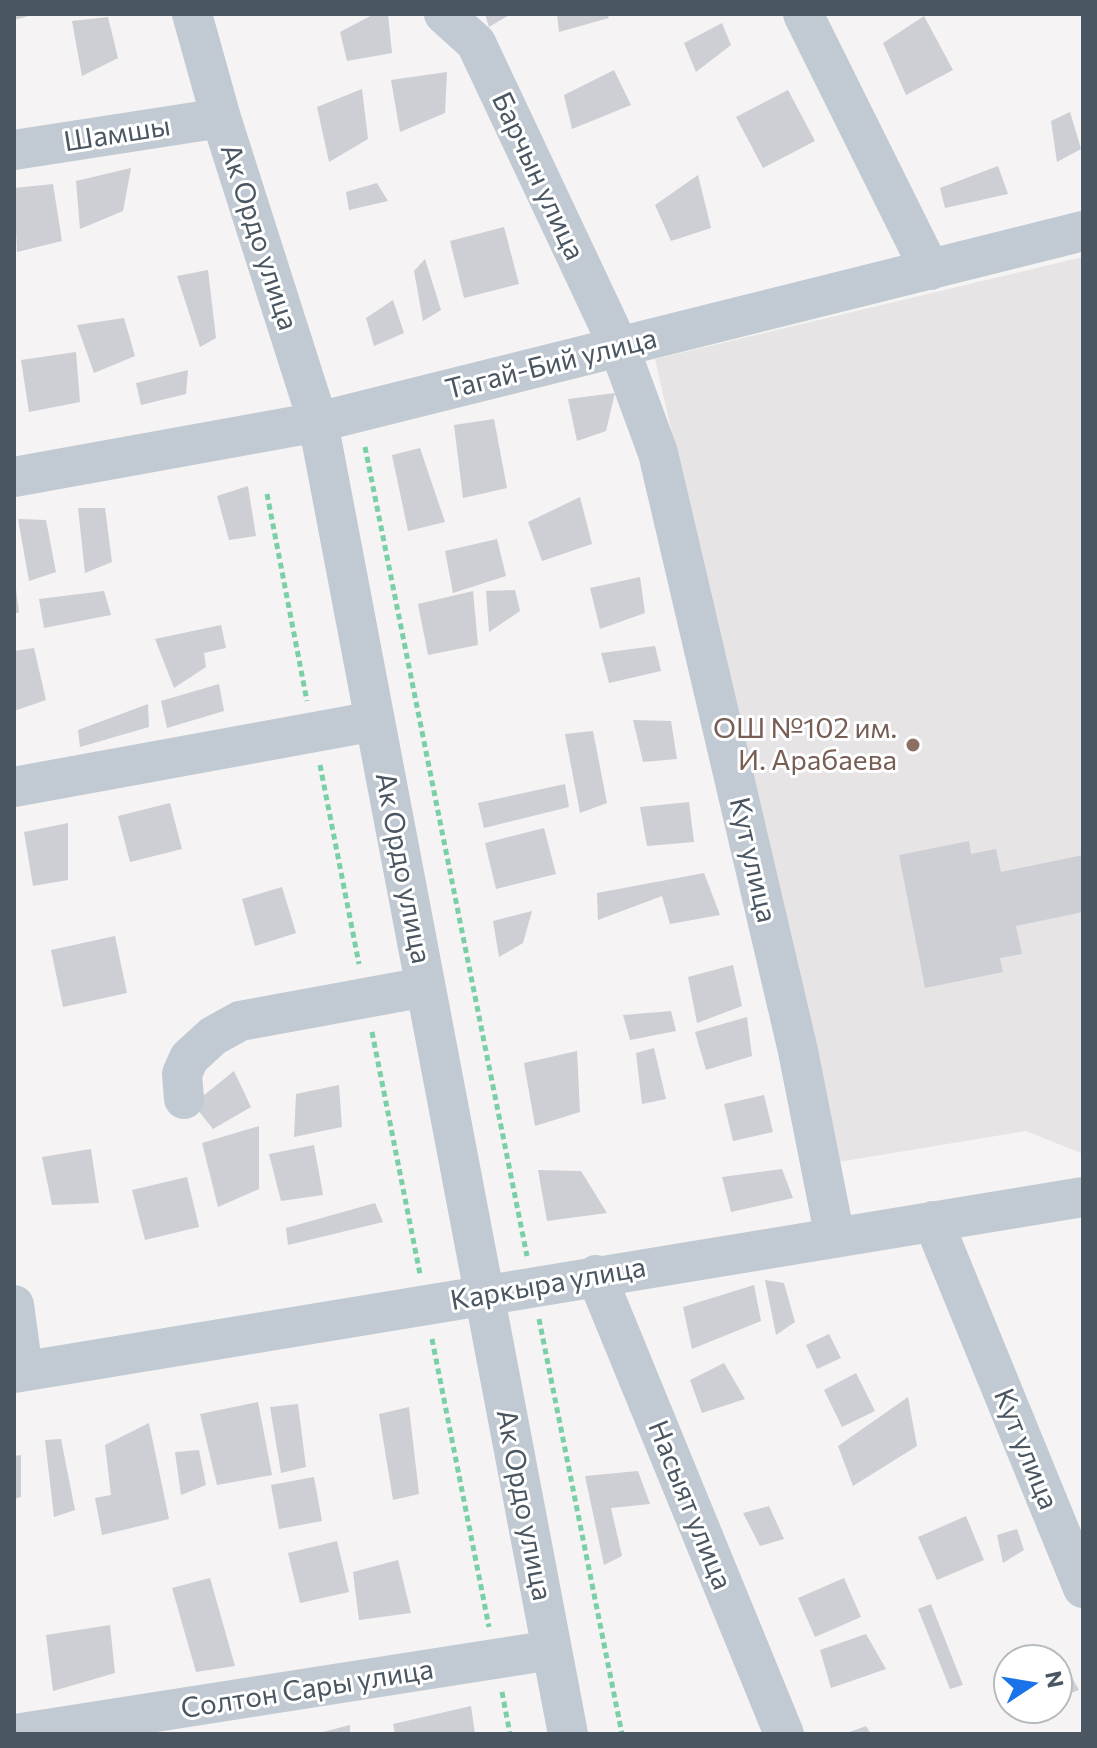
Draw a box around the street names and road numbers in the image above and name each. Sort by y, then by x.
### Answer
street label: Барчын улица [484,87,592,265]
street label: Шамшы [61,109,173,159]
street label: Ак Ордо улица [213,140,305,334]
street label: Тагай-Бий улица [442,322,660,406]
street label: Ак Ордо улица [368,770,438,966]
street label: Кут улица [722,794,784,926]
street label: Каркыра улица [448,1250,648,1318]
street label: Кут улица [987,1384,1065,1514]
street label: Ак Ордо улица [489,1407,559,1603]
street label: Насыят улица [641,1416,739,1594]
street label: Солтон Сары улица [178,1652,436,1726]

